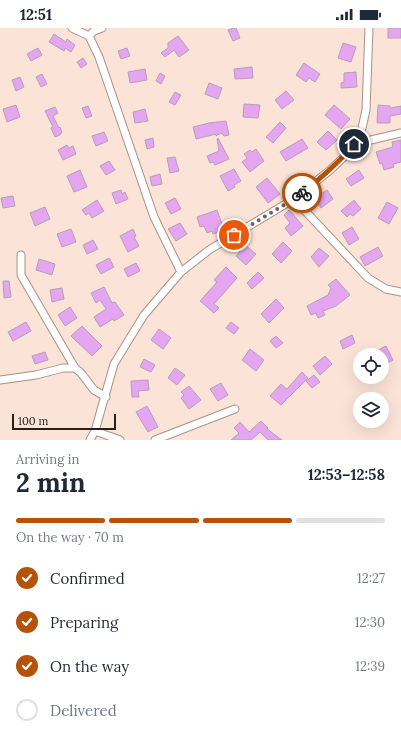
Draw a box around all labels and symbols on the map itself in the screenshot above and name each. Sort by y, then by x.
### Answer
pin [337,127,371,161]
courier [282,173,322,213]
pin [217,218,251,252]
scale bar [12,412,116,431]

